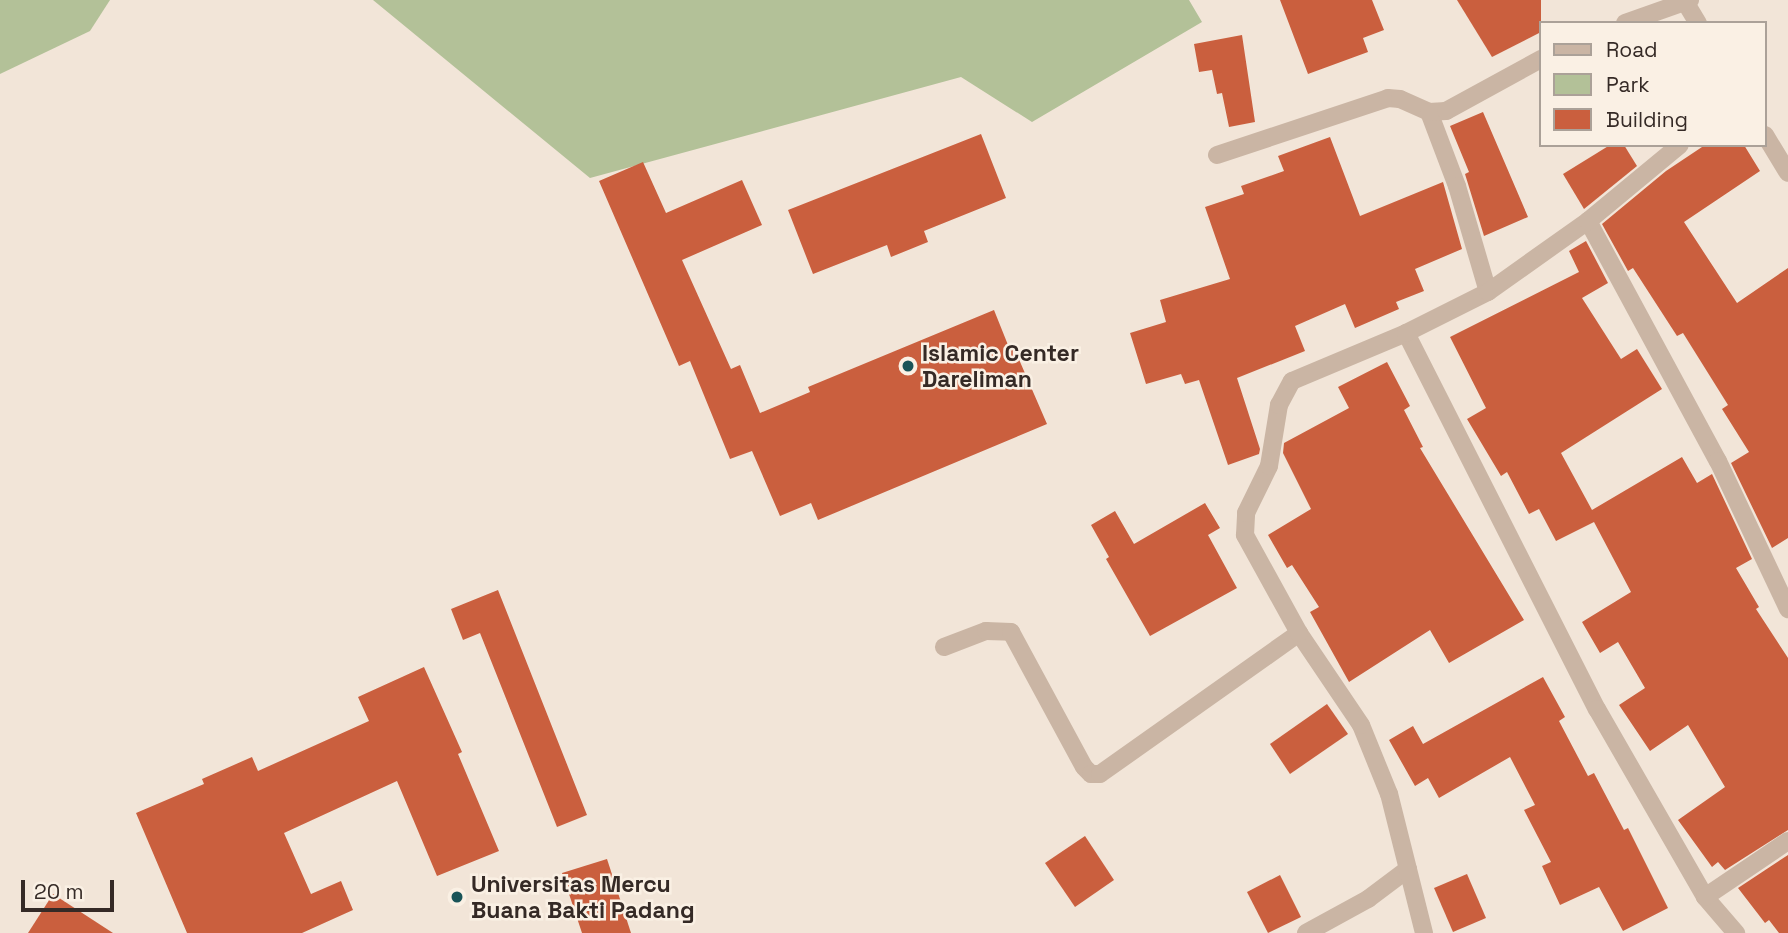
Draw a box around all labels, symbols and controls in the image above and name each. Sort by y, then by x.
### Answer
legend [1540,21,1767,147]
text: Road [1606,36,1658,63]
text: Park [1606,71,1650,98]
text: Building [1606,106,1688,133]
place label: Islamic Center Dareliman [922,339,1079,393]
marker: Islamic Center Dareliman [900,358,916,374]
scale bar [24,866,117,910]
place label: Universitas Mercu Buana Bakti Padang [471,870,695,924]
text: 20 m [34,878,84,905]
marker: Universitas Mercu Buana Bakti Padang [449,889,465,905]

